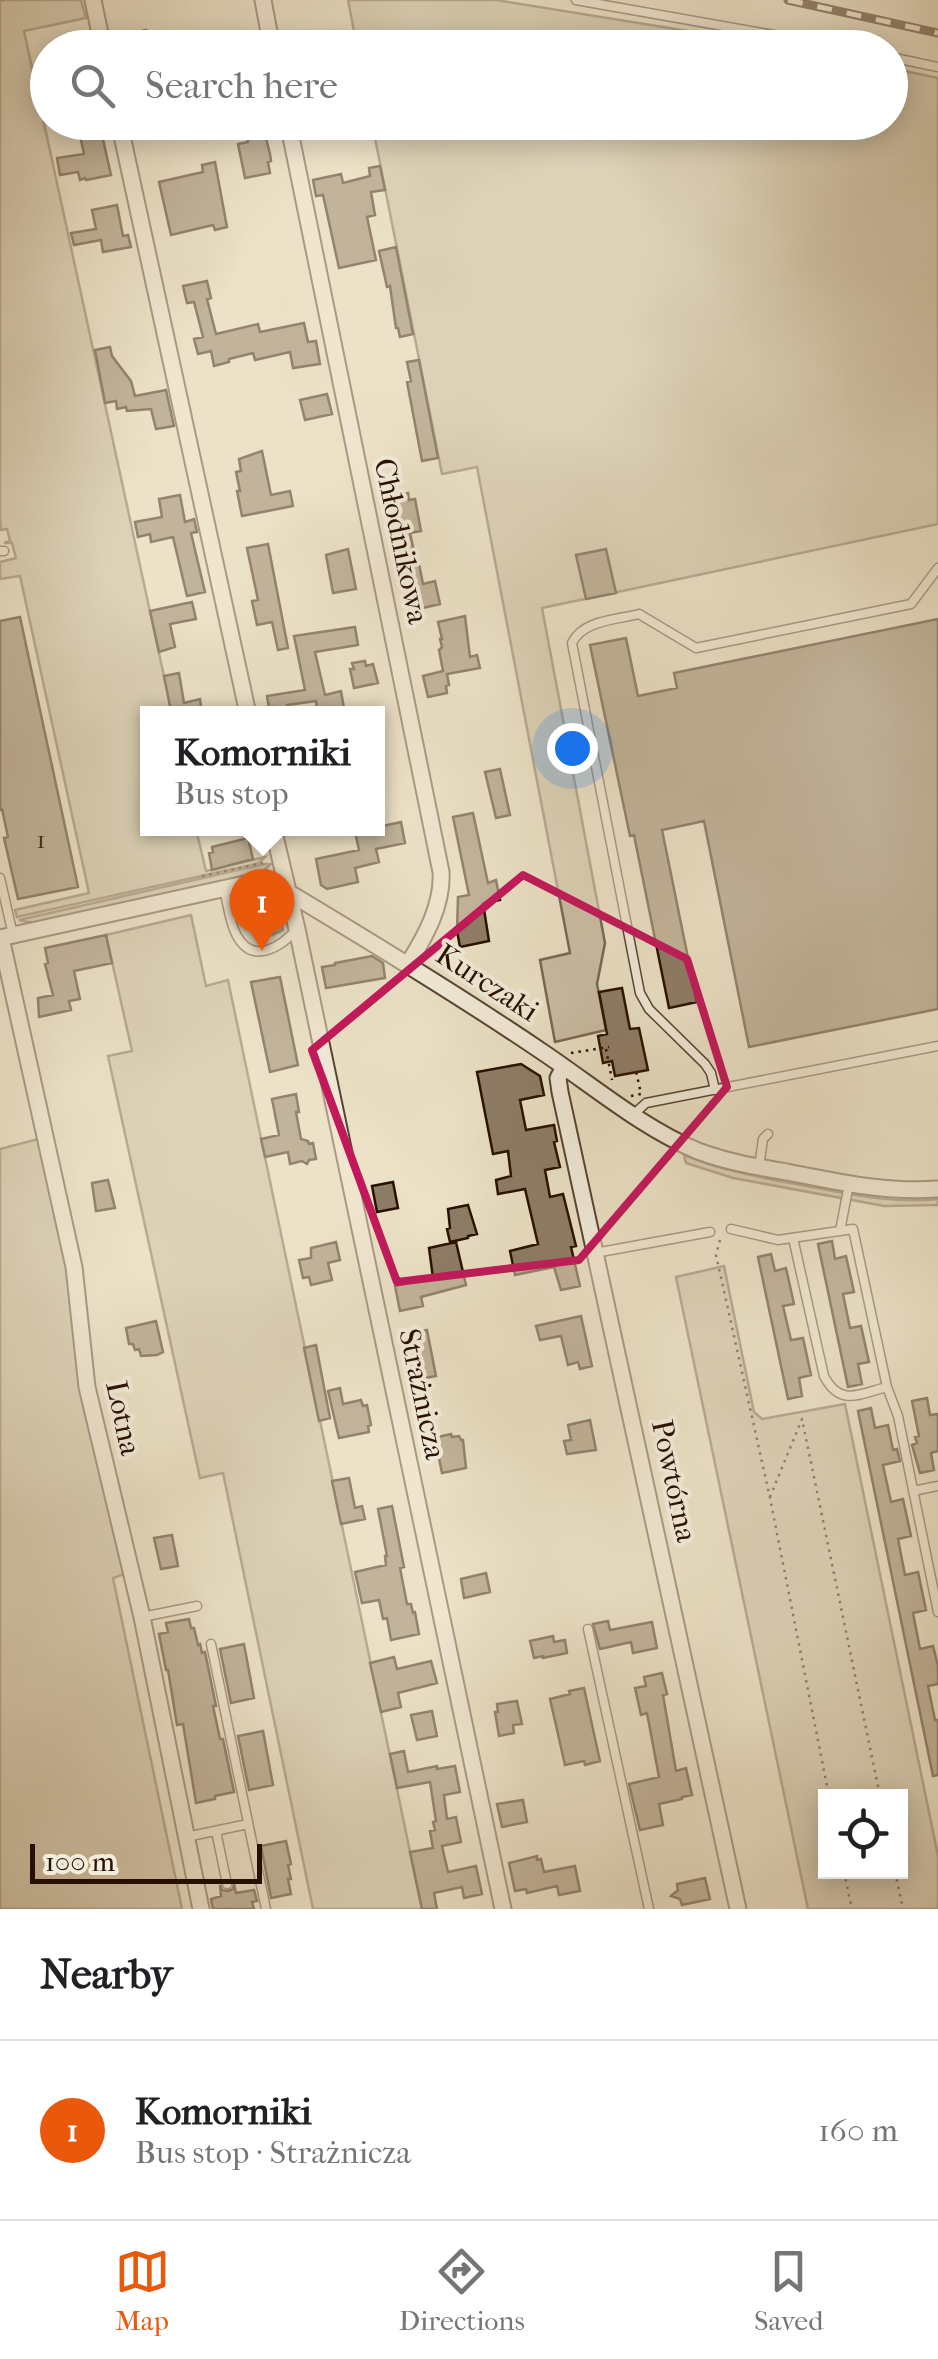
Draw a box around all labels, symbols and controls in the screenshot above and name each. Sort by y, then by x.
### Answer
search box [30,30,908,140]
icon: search [65,58,120,113]
text: Search here [145,63,338,108]
street label: Chłodnikowa [366,455,436,628]
popup [140,706,385,836]
your location [547,723,598,774]
text: Komorniki [174,730,351,775]
text: Bus stop [174,775,289,812]
house number: 1 [37,825,45,854]
pin: 1 [230,868,294,951]
street label: Kurczaki [429,937,545,1029]
street label: Strażnicza [391,1326,453,1464]
street label: Lotna [98,1378,148,1460]
street label: Powtórna [644,1417,704,1546]
map controls [818,1789,908,1879]
button: locate [818,1789,908,1879]
scale bar [30,1839,262,1884]
text: 100 m [45,1845,115,1878]
text: Nearby [40,1950,172,1999]
text: Komorniki [135,2089,312,2134]
text: 1 [67,2112,78,2149]
text: 160 m [818,2112,898,2149]
text: Bus stop · Strażnicza [135,2134,411,2171]
tab: Map [115,2244,170,2337]
tab: Directions [399,2244,525,2337]
tab: Saved [754,2244,823,2337]

